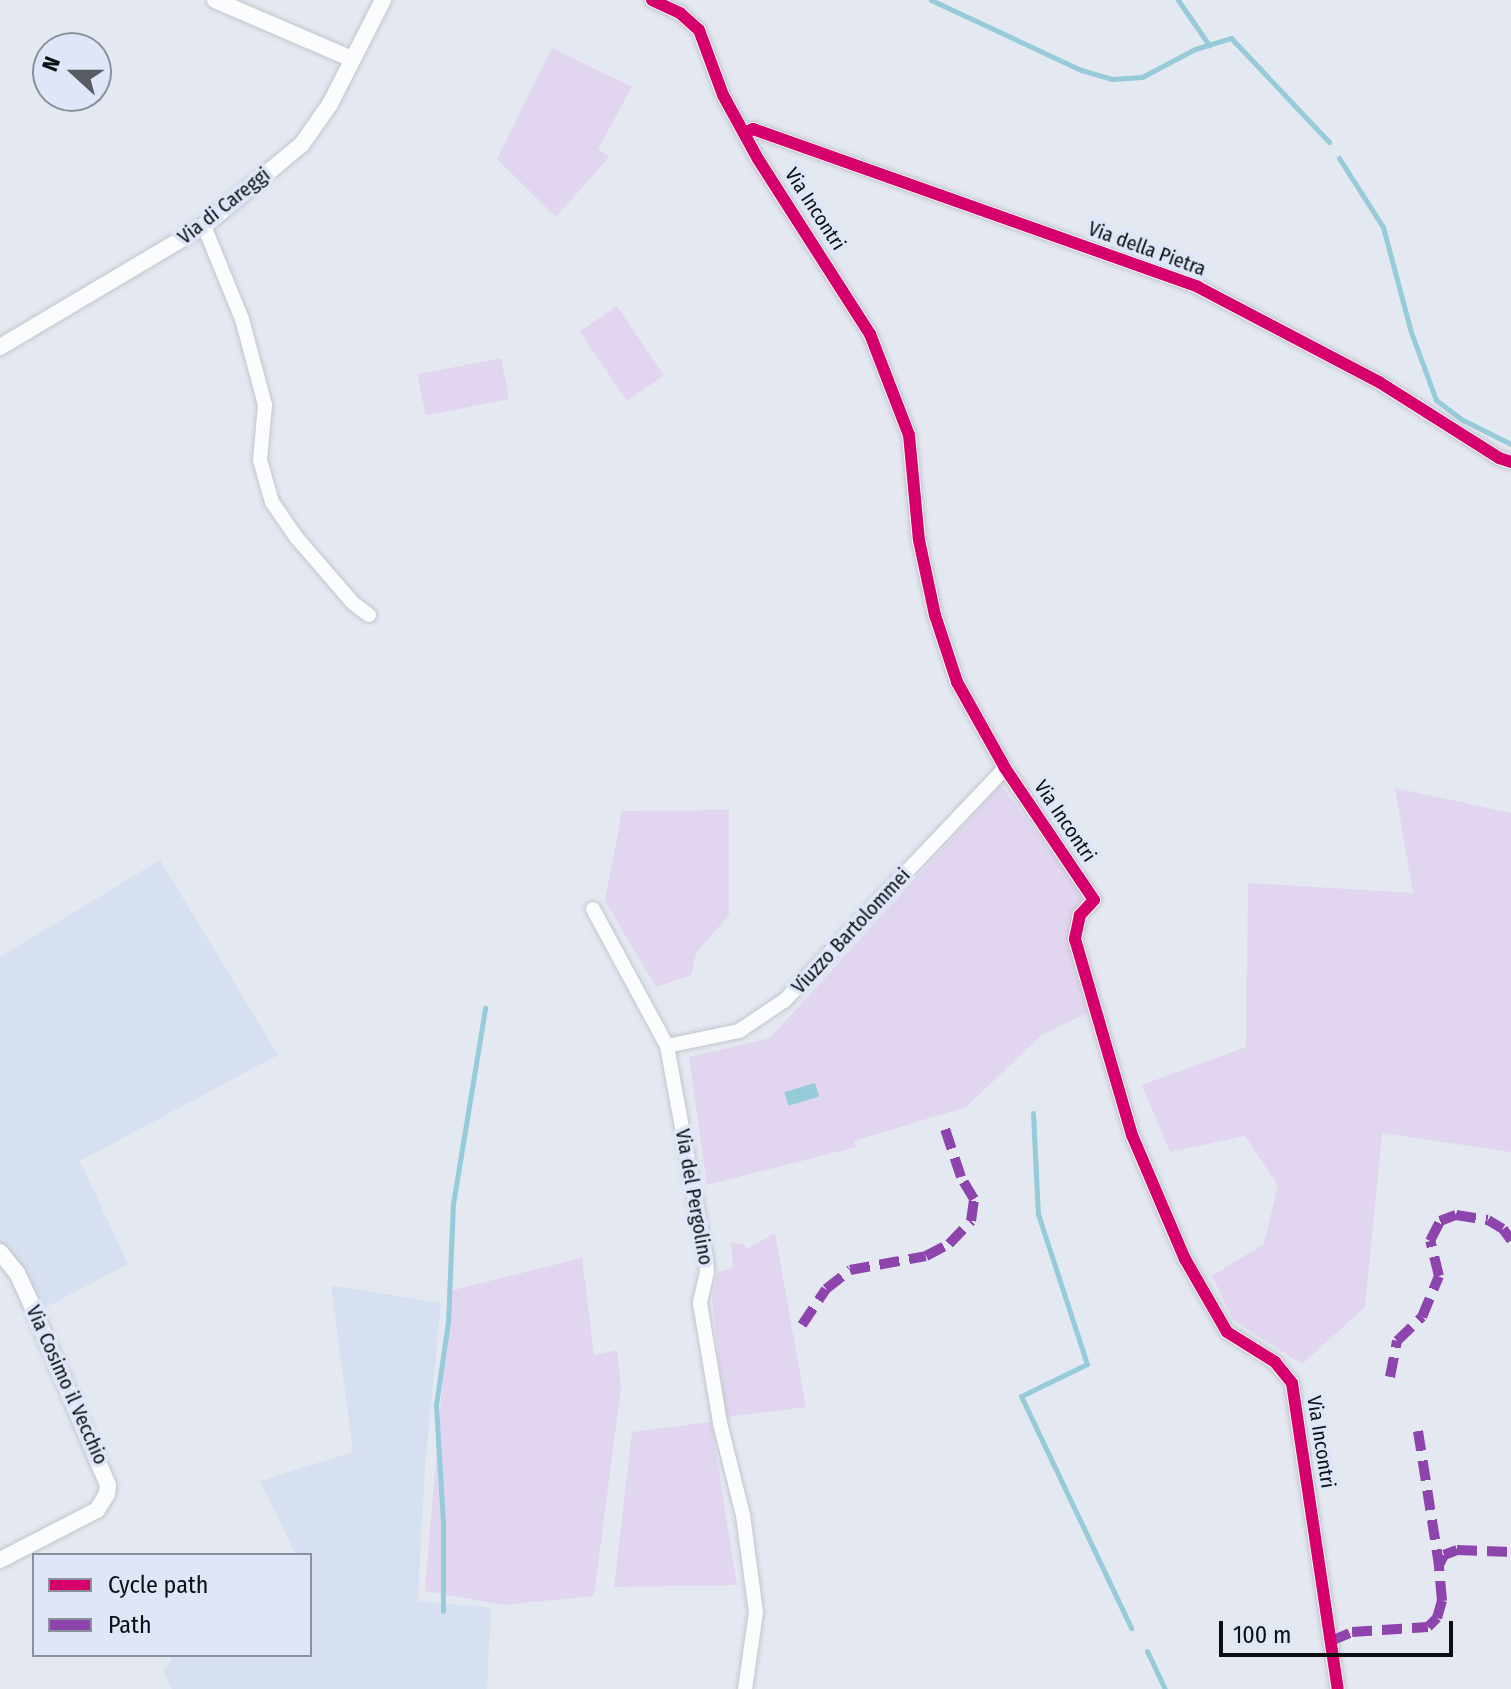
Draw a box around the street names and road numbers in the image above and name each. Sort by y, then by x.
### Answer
street label: Via di Careggi [173,163,275,249]
street label: Via Incontri [780,163,850,255]
street label: Via della Pietra [1085,217,1209,281]
street label: Via Incontri [1029,776,1101,866]
street label: Viuzzo Bartolommei [787,863,915,999]
street label: Via del Pergolino [670,1127,718,1267]
street label: Via Cosimo il Vecchio [21,1302,113,1468]
street label: Via Incontri [1302,1394,1340,1490]

